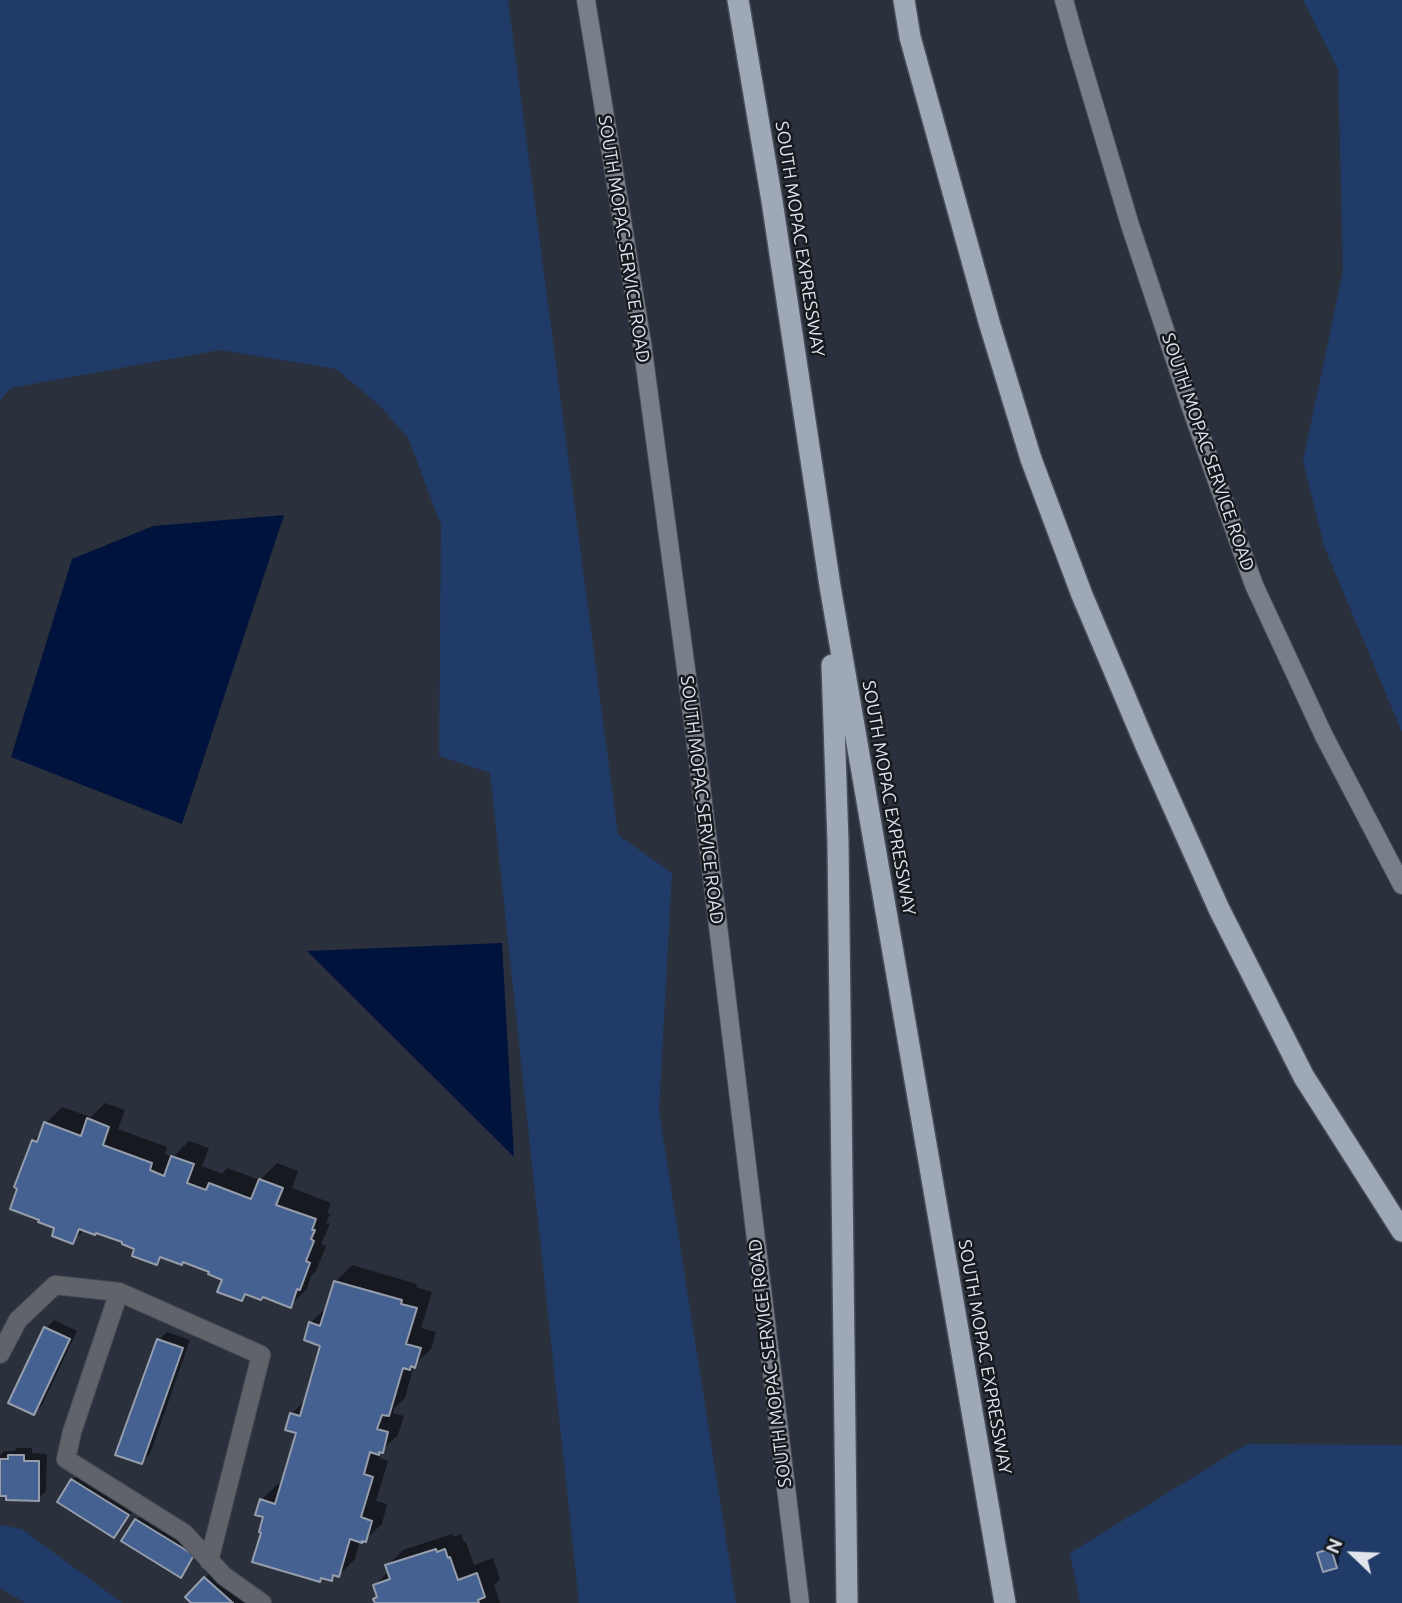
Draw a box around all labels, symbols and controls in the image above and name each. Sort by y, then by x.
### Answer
street label: SOUTH MOPAC SERVICE ROAD [594,114,654,364]
street label: SOUTH MOPAC EXPRESSWAY [771,120,829,358]
street label: SOUTH MOPAC SERVICE ROAD [1157,330,1259,574]
street label: SOUTH MOPAC SERVICE ROAD [676,675,728,925]
street label: SOUTH MOPAC EXPRESSWAY [858,679,920,917]
street label: SOUTH MOPAC SERVICE ROAD [744,1238,796,1488]
street label: SOUTH MOPAC EXPRESSWAY [954,1238,1016,1476]
north arrow [1318,1519,1388,1589]
text: N [1321,1535,1347,1557]

